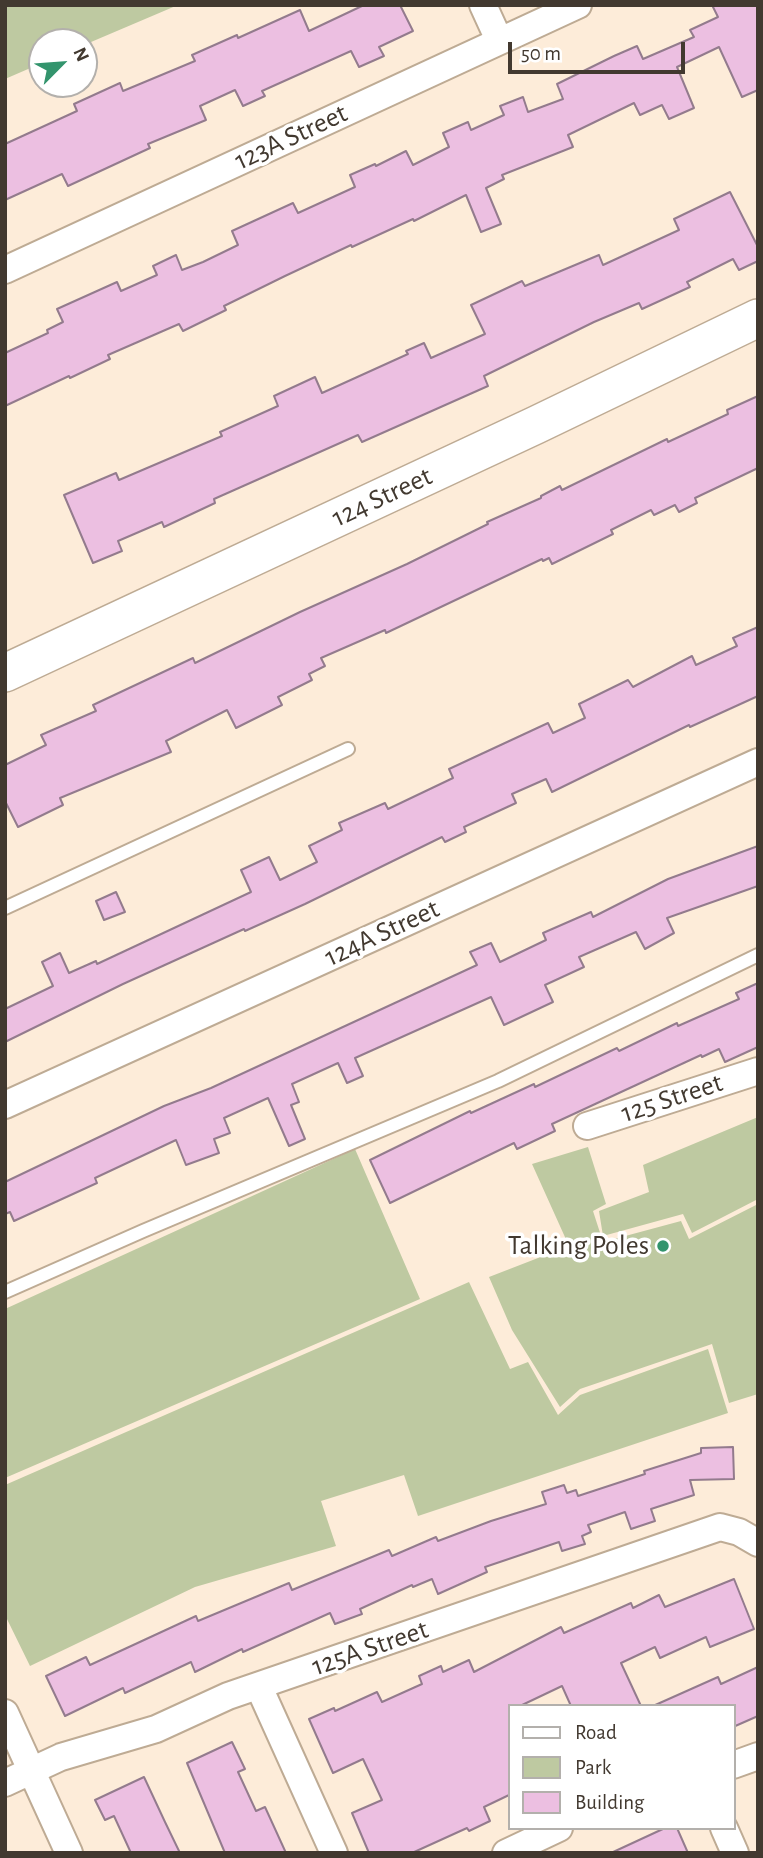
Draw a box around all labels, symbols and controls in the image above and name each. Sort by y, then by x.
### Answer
north arrow [28,28,98,98]
scale bar [511,28,688,72]
text: 50 m [521,43,561,64]
text: N [69,45,92,65]
street label: 123A Street [229,96,353,178]
street label: 124 Street [327,459,437,535]
street label: 124A Street [319,892,445,974]
street label: 125 Street [617,1066,727,1130]
place label: Talking Poles [508,1229,649,1263]
marker: Talking Poles [655,1238,671,1254]
street label: 125A Street [307,1612,433,1684]
legend [508,1704,735,1830]
text: Road [575,1722,617,1743]
text: Park [575,1757,611,1778]
text: Building [575,1792,644,1813]

